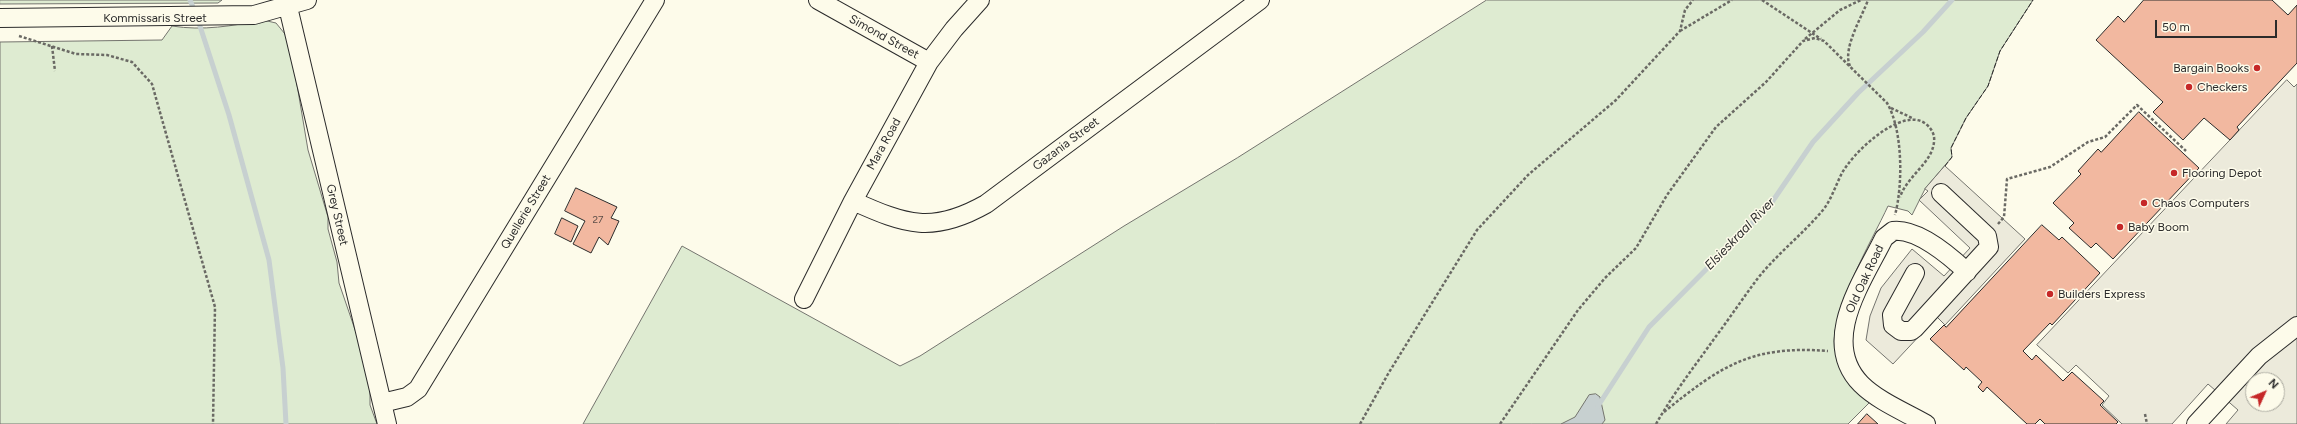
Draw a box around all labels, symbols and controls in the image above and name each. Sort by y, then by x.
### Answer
street label: Kommissaris Street [103,11,207,25]
street label: Simond Street [847,12,921,62]
scale bar [2157,12,2279,38]
text: 50 m [2162,20,2190,34]
place label: Bargain Books [2173,61,2249,75]
marker: Bargain Books [2252,63,2262,73]
place label: Checkers [2197,80,2247,94]
marker: Checkers [2184,82,2194,92]
street label: Gazania Street [1030,114,1102,174]
street label: Mara Road [864,116,904,172]
place label: Flooring Depot [2182,166,2262,180]
marker: Flooring Depot [2169,168,2179,178]
street label: Quellerie Street [498,172,554,252]
street label: Grey Street [323,183,351,247]
water label: Elsieskraal River [1702,195,1778,273]
place label: Chaos Computers [2152,196,2249,210]
marker: Chaos Computers [2139,198,2149,208]
house number: 27 [593,214,603,226]
place label: Baby Boom [2128,220,2189,234]
marker: Baby Boom [2115,222,2125,232]
street label: Old Oak Road [1843,243,1887,315]
place label: Builders Express [2058,287,2145,301]
marker: Builders Express [2045,289,2055,299]
north arrow [2245,372,2285,412]
text: N [2266,376,2281,392]

